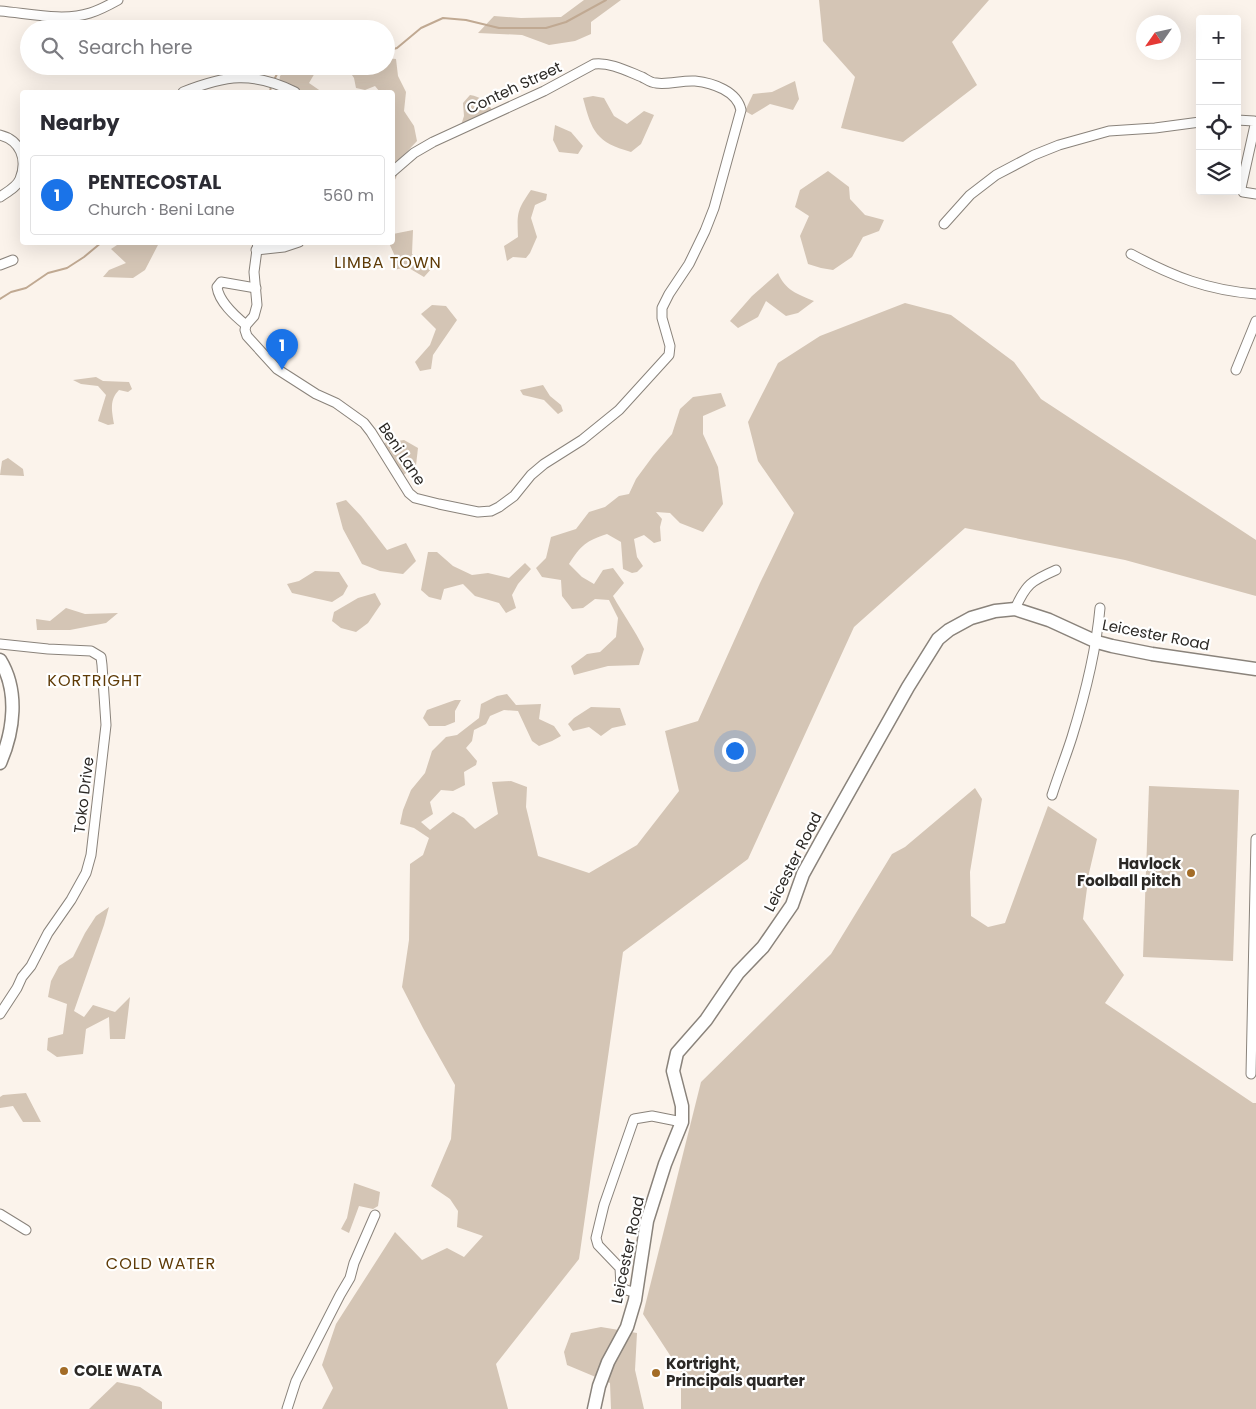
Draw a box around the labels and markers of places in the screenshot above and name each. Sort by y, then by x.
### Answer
pin: 1 [266,329,298,370]
place label: Havlock Foolball pitch [1077,853,1182,891]
marker: Havlock Foolball pitch [1185,867,1197,879]
place label: Kortright, Principals quarter [666,1353,805,1391]
place label: COLE WATA [74,1360,162,1381]
marker: COLE WATA [58,1365,70,1377]
marker: Kortright, Principals quarter [650,1367,662,1379]

